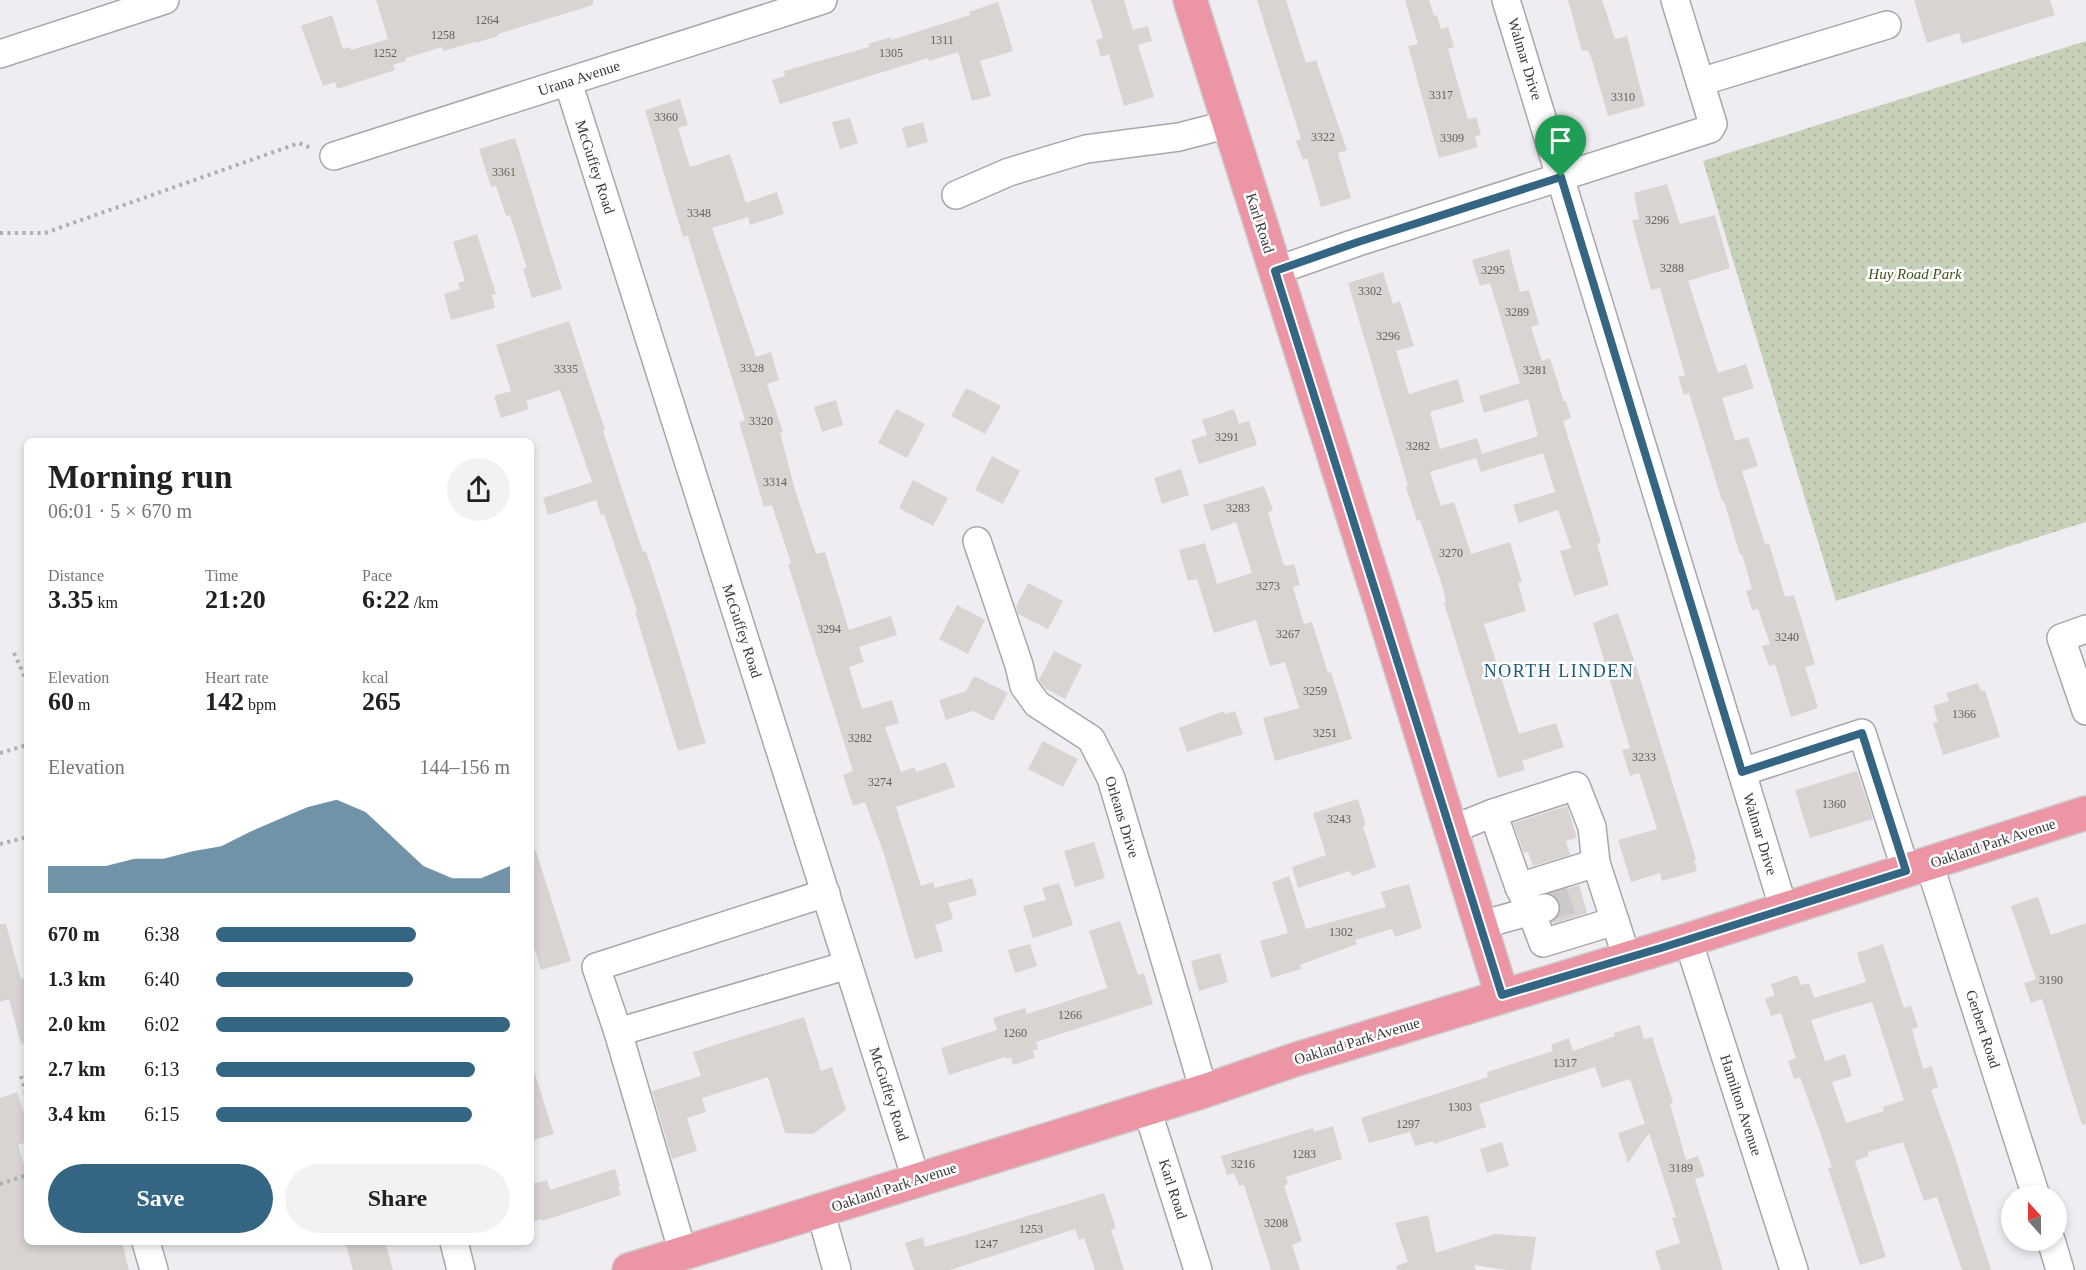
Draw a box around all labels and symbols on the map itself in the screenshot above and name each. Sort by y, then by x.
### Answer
house number: 1264 [475,13,499,27]
street label: Walmar Drive [1505,16,1545,102]
house number: 1258 [431,28,455,42]
house number: 1311 [930,33,954,47]
house number: 1252 [373,46,397,60]
house number: 1305 [879,46,903,60]
street label: Urana Avenue [536,57,622,99]
house number: 3317 [1429,88,1453,102]
house number: 3310 [1611,90,1635,104]
house number: 3360 [654,110,678,124]
pin [1535,115,1586,177]
street label: McGuffey Road [572,118,618,216]
house number: 3322 [1311,130,1335,144]
house number: 3309 [1440,131,1464,145]
house number: 3361 [492,165,516,179]
street label: Karl Road [1243,191,1277,255]
house number: 3348 [687,206,711,220]
house number: 3296 [1645,213,1669,227]
house number: 3288 [1660,261,1684,275]
house number: 3295 [1481,263,1505,277]
park label: Huy Road Park [1867,266,1962,282]
house number: 3302 [1358,284,1382,298]
house number: 3289 [1505,305,1529,319]
house number: 3296 [1376,329,1400,343]
house number: 3328 [740,361,764,375]
house number: 3335 [554,362,578,376]
house number: 3281 [1523,363,1547,377]
house number: 3320 [749,414,773,428]
house number: 3291 [1215,430,1239,444]
house number: 3282 [1406,439,1430,453]
house number: 3314 [763,475,787,489]
house number: 3283 [1226,501,1250,515]
house number: 3270 [1439,546,1463,560]
house number: 3273 [1256,579,1280,593]
street label: McGuffey Road [719,582,765,680]
house number: 3294 [817,622,841,636]
house number: 3267 [1276,627,1300,641]
house number: 3240 [1775,630,1799,644]
district label: NORTH LINDEN [1484,661,1634,681]
house number: 3259 [1303,684,1327,698]
house number: 1366 [1952,707,1976,721]
house number: 3251 [1313,726,1337,740]
house number: 3282 [848,731,872,745]
house number: 3233 [1632,750,1656,764]
street label: Orleans Drive [1102,774,1142,860]
house number: 3274 [868,775,892,789]
street label: Walmar Drive [1740,791,1780,877]
house number: 1360 [1822,797,1846,811]
house number: 3243 [1327,812,1351,826]
street label: Oakland Park Avenue [1928,815,2058,871]
house number: 1302 [1329,925,1353,939]
house number: 3190 [2039,973,2063,987]
street label: Gerbert Road [1963,988,2003,1071]
house number: 1266 [1058,1008,1082,1022]
street label: Oakland Park Avenue [1292,1014,1422,1068]
house number: 1260 [1003,1026,1027,1040]
street label: McGuffey Road [866,1045,912,1143]
street label: Hamilton Avenue [1717,1053,1765,1158]
house number: 1317 [1553,1056,1577,1070]
house number: 1303 [1448,1100,1472,1114]
house number: 1297 [1396,1117,1420,1131]
house number: 1283 [1292,1147,1316,1161]
street label: Karl Road [1156,1157,1190,1221]
house number: 3216 [1231,1157,1255,1171]
street label: Oakland Park Avenue [829,1159,959,1215]
house number: 3189 [1669,1161,1693,1175]
north arrow [2001,1185,2067,1251]
house number: 3208 [1264,1216,1288,1230]
house number: 1253 [1019,1222,1043,1236]
house number: 1247 [974,1237,998,1251]

